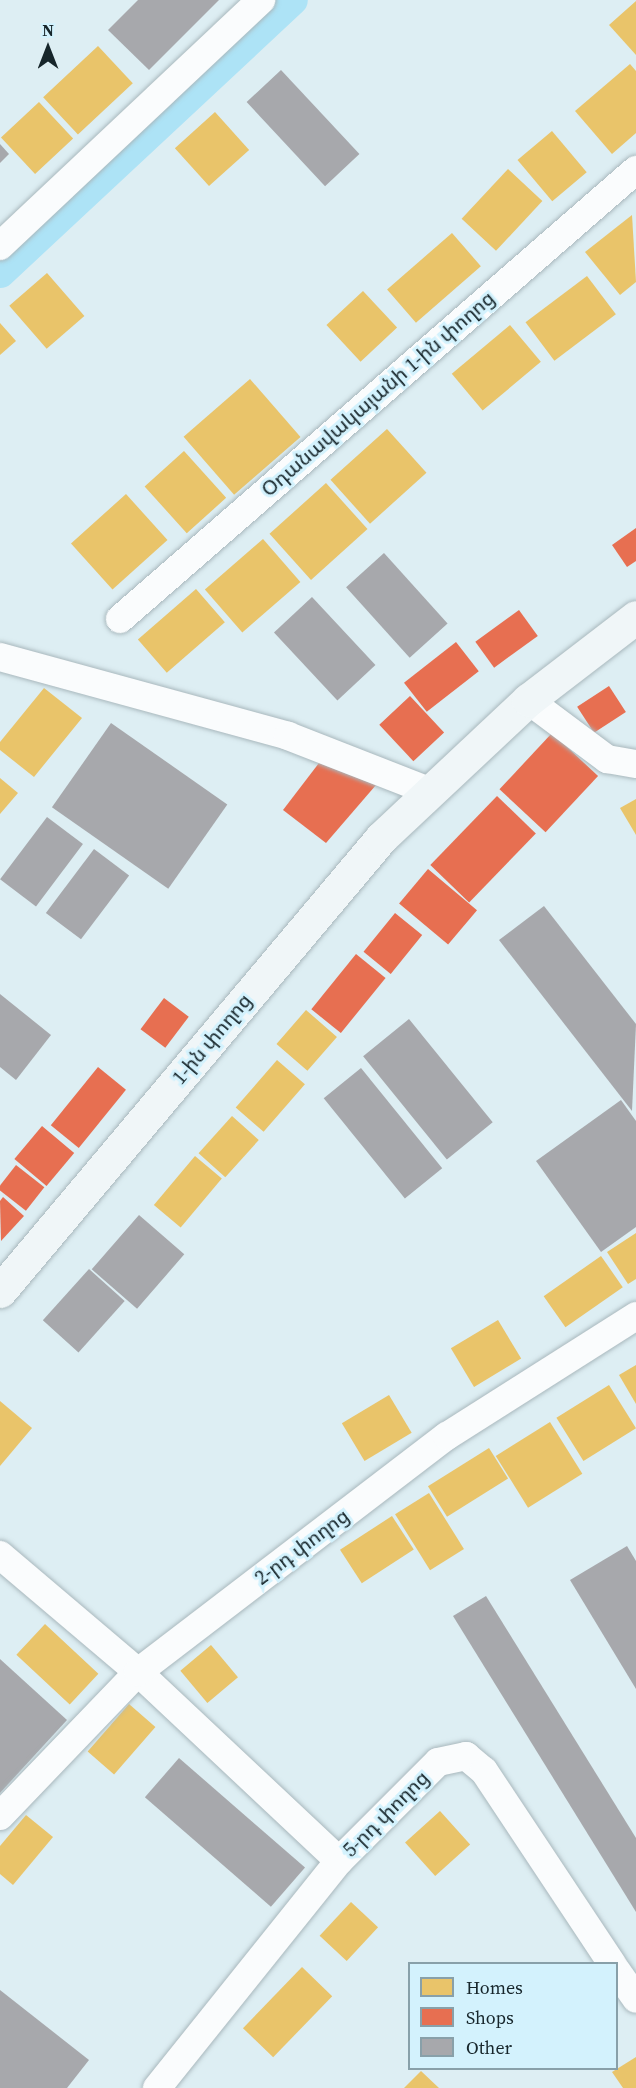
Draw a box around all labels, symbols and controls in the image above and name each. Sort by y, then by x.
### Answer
north arrow [18,18,78,78]
text: N [42,19,54,41]
street label: Օդանավակայանի 1-ին փողոց [257,286,499,502]
street label: 1-ին փողոց [167,989,257,1089]
street label: 2-րդ փողոց [250,1504,354,1590]
street label: 5-րդ փողոց [338,1766,434,1862]
legend [408,1962,618,2070]
text: Homes [466,1975,523,2000]
text: Shops [466,2005,514,2030]
text: Other [466,2035,512,2060]

